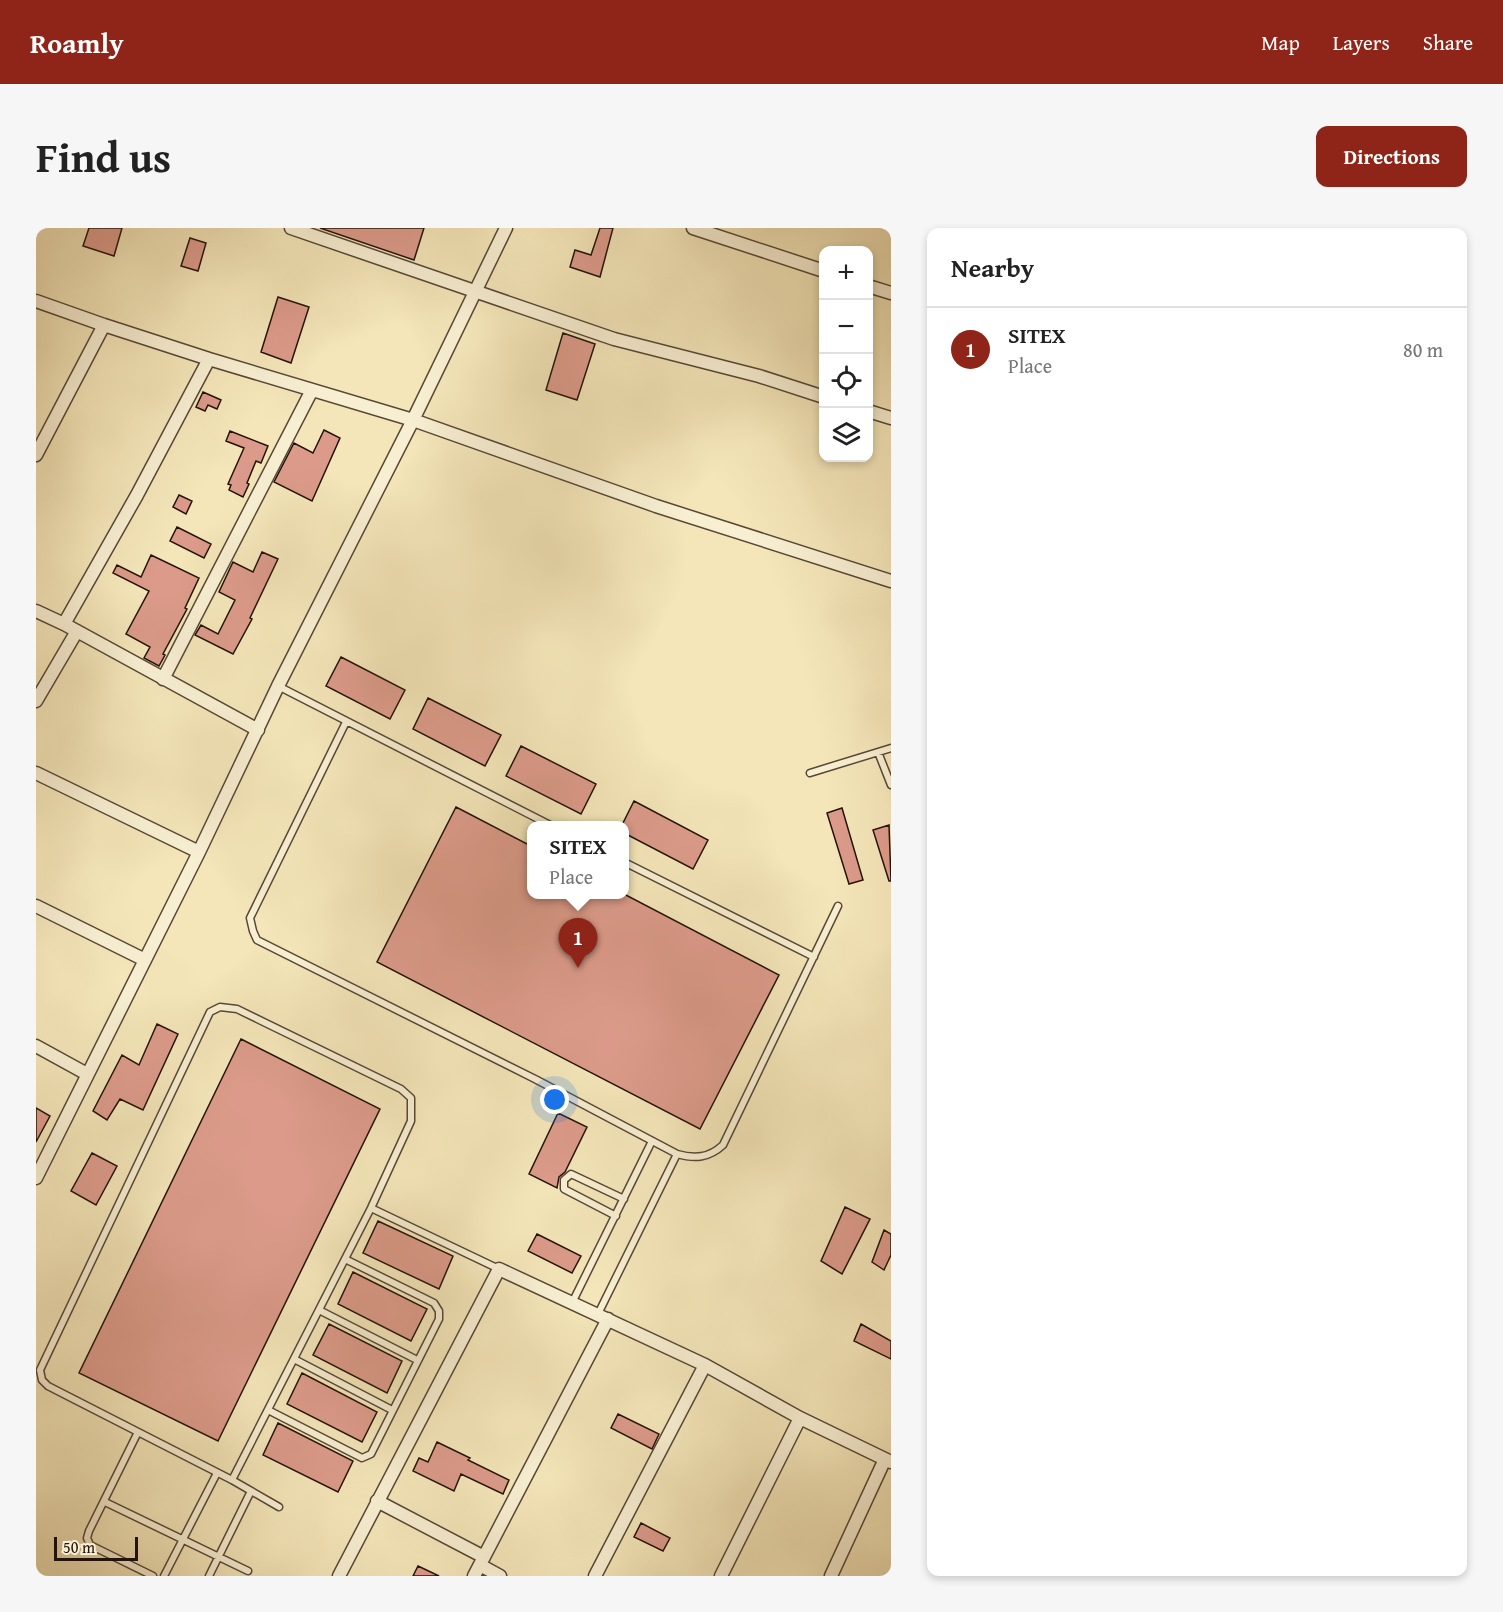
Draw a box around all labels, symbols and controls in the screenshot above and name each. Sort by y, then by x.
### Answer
text: Roamly [30,22,124,63]
text: Map [1261,27,1300,58]
text: Layers [1333,27,1390,58]
text: Share [1423,27,1473,58]
text: Find us [36,126,171,187]
button: Directions [1316,126,1467,187]
map controls [819,246,873,462]
button: + [819,246,873,300]
text: Nearby [951,248,1034,287]
button: − [819,300,873,354]
text: SITEX [1008,319,1066,351]
text: 1 [965,335,976,364]
text: 80 m [1403,335,1443,364]
text: Place [1008,351,1052,380]
button: locate [819,354,873,408]
button: layers [819,408,873,462]
popup [527,821,629,899]
text: SITEX [549,830,607,862]
text: Place [549,862,593,891]
pin: 1 [558,918,598,968]
your location [540,1085,569,1114]
scale bar [54,1534,138,1562]
text: 50 m [63,1535,95,1559]

